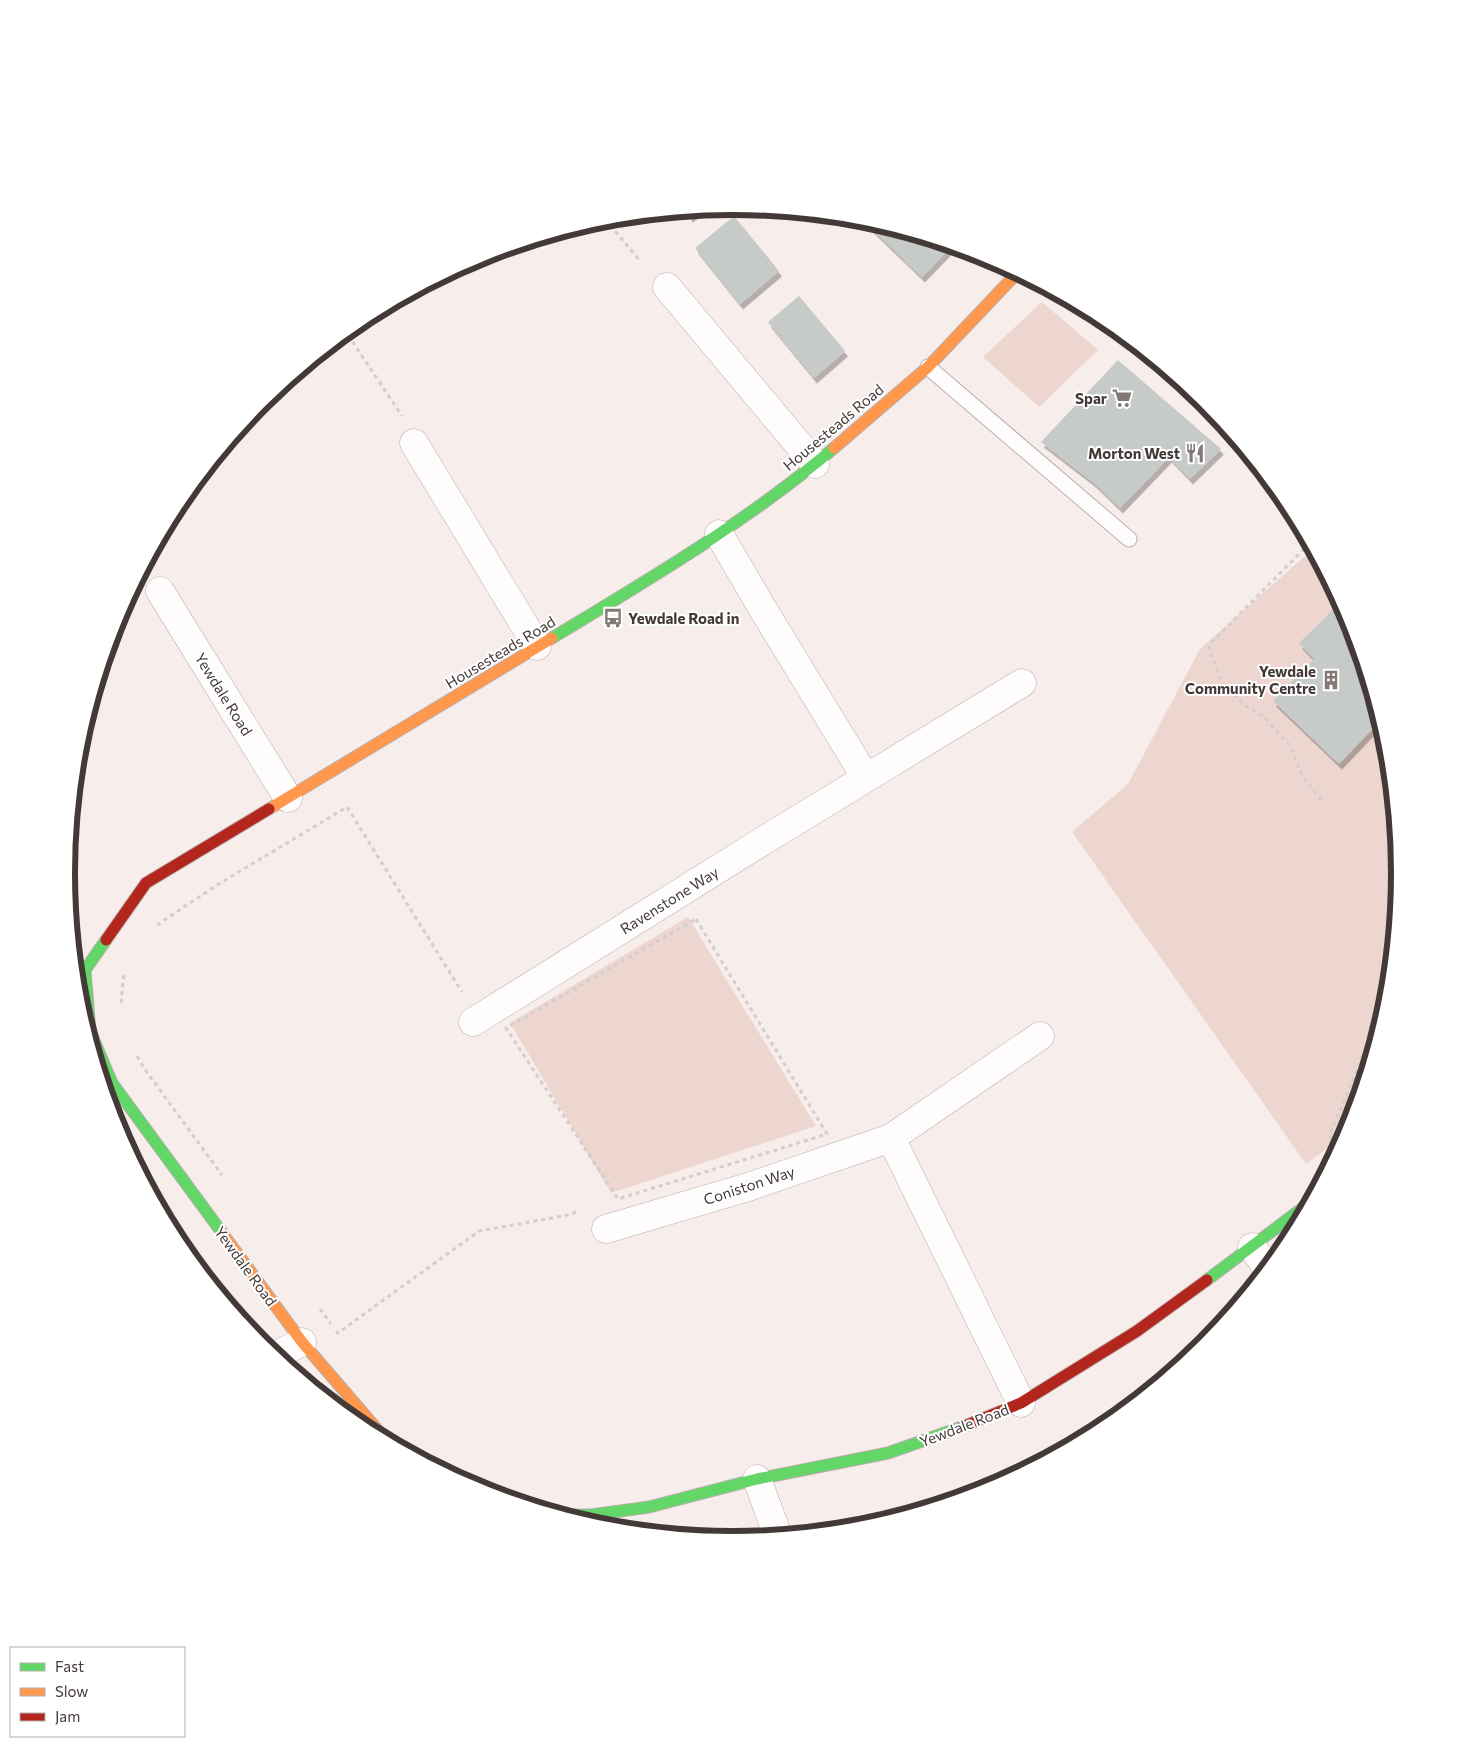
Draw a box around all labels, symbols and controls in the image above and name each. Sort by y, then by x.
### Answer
street label: Housesteads Road [779,380,887,474]
supermarket icon: Spar [1111,387,1133,409]
place label: Spar [1075,389,1107,407]
restaurant icon: Morton West [1184,442,1206,464]
place label: Morton West [1088,444,1180,462]
bus stop icon: Yewdale Road in [602,607,624,629]
place label: Yewdale Road in [628,609,739,627]
street label: Housesteads Road [442,612,558,692]
street label: Yewdale Road [191,649,257,739]
place label: Yewdale Community Centre [1185,662,1316,697]
building icon: Yewdale Community Centre [1320,669,1342,691]
street label: Ravenstone Way [616,862,722,938]
street label: Coniston Way [701,1162,797,1208]
street label: Yewdale Road [211,1223,281,1309]
street label: Yewdale Road [917,1400,1011,1450]
legend [10,1647,185,1737]
text: Fast [55,1657,84,1675]
text: Slow [55,1682,88,1700]
text: Jam [55,1707,80,1725]

